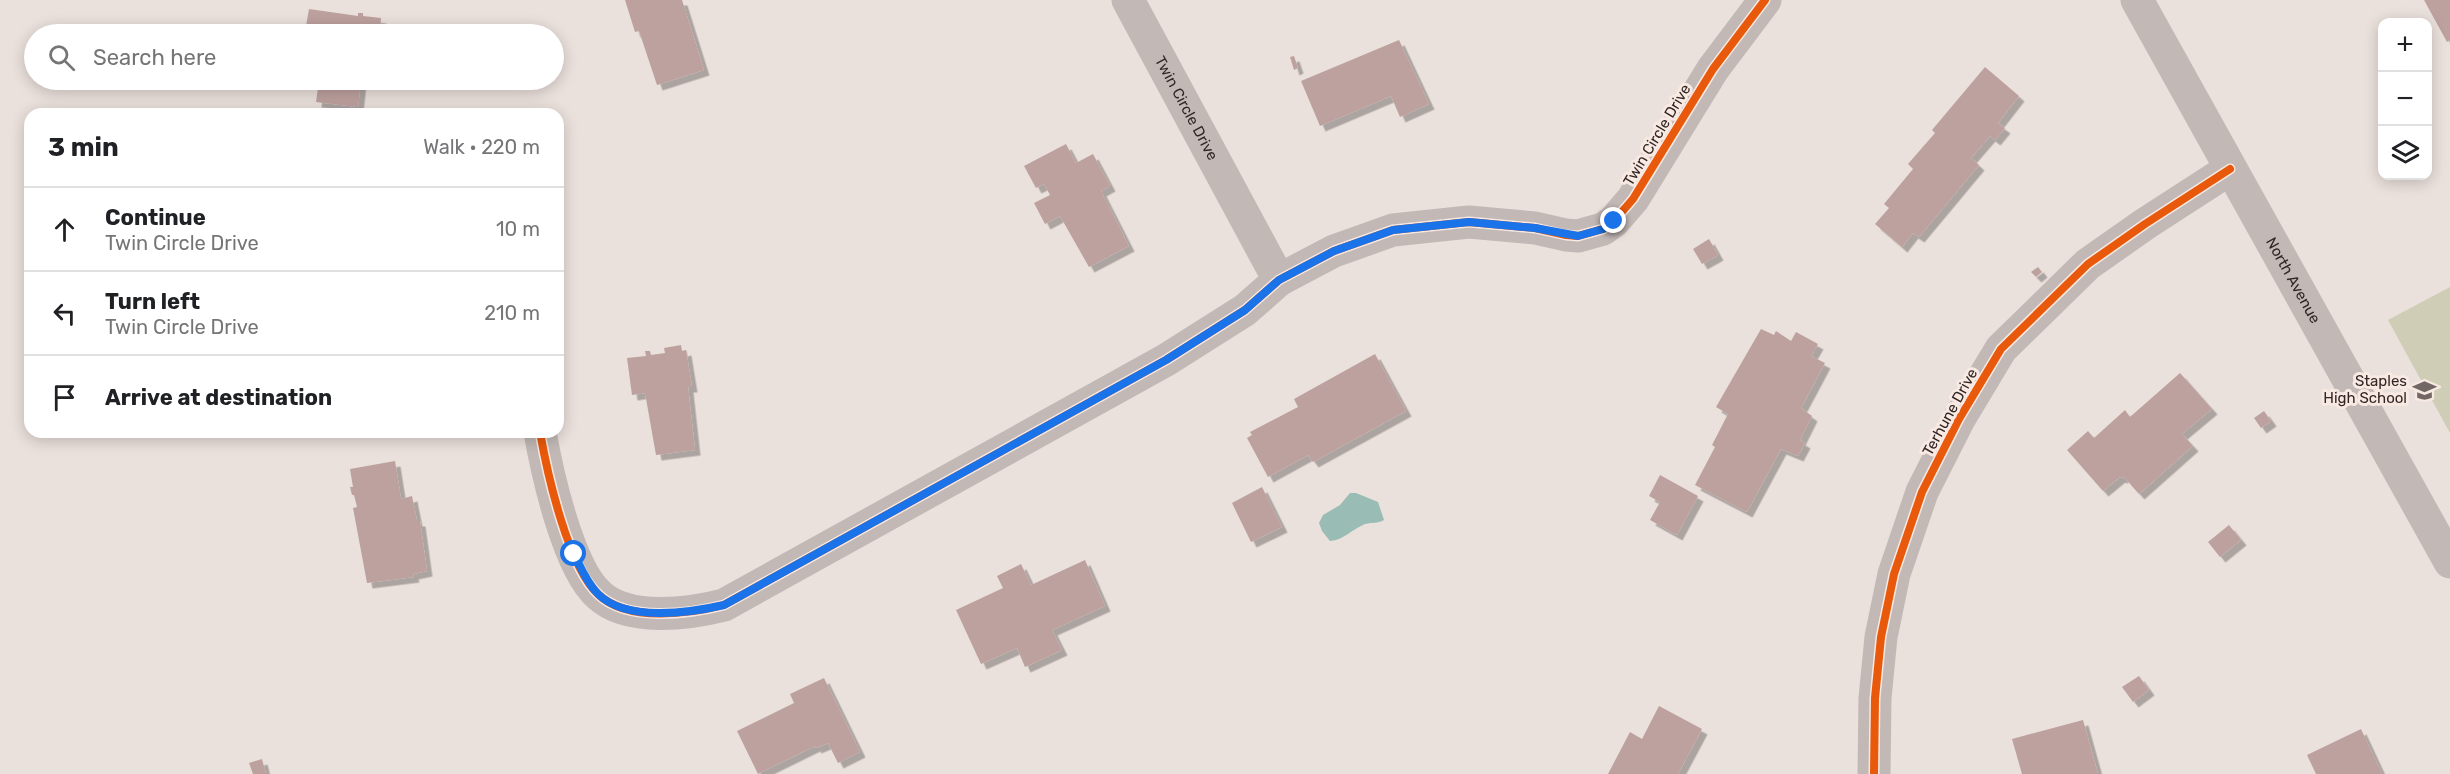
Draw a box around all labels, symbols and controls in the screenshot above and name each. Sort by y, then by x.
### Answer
map controls [2378,18,2432,180]
button: + [2378,18,2432,72]
search box [24,24,564,90]
icon: search [45,41,78,74]
text: Search here [93,44,216,71]
street label: Twin Circle Drive [1151,53,1222,163]
button: − [2378,72,2432,126]
street label: Twin Circle Drive [1620,81,1694,189]
button: layers [2378,126,2432,180]
text: 3 min [48,132,119,163]
text: Walk · 220 m [423,135,540,159]
text: Continue [105,204,206,231]
route end [1600,207,1626,233]
icon: ahead [48,213,81,246]
text: 10 m [496,217,540,241]
text: Twin Circle Drive [105,231,259,255]
street label: North Avenue [2262,234,2324,327]
text: Turn left [105,288,200,315]
icon: left [48,297,81,330]
text: 210 m [484,301,540,325]
text: Twin Circle Drive [105,315,259,339]
street label: Terhune Drive [1919,365,1981,459]
place label: Staples High School [2323,372,2407,407]
school or university icon: Staples High School [2412,377,2438,403]
icon: arrive [48,381,81,414]
text: Arrive at destination [105,384,332,411]
route start [560,540,586,566]

